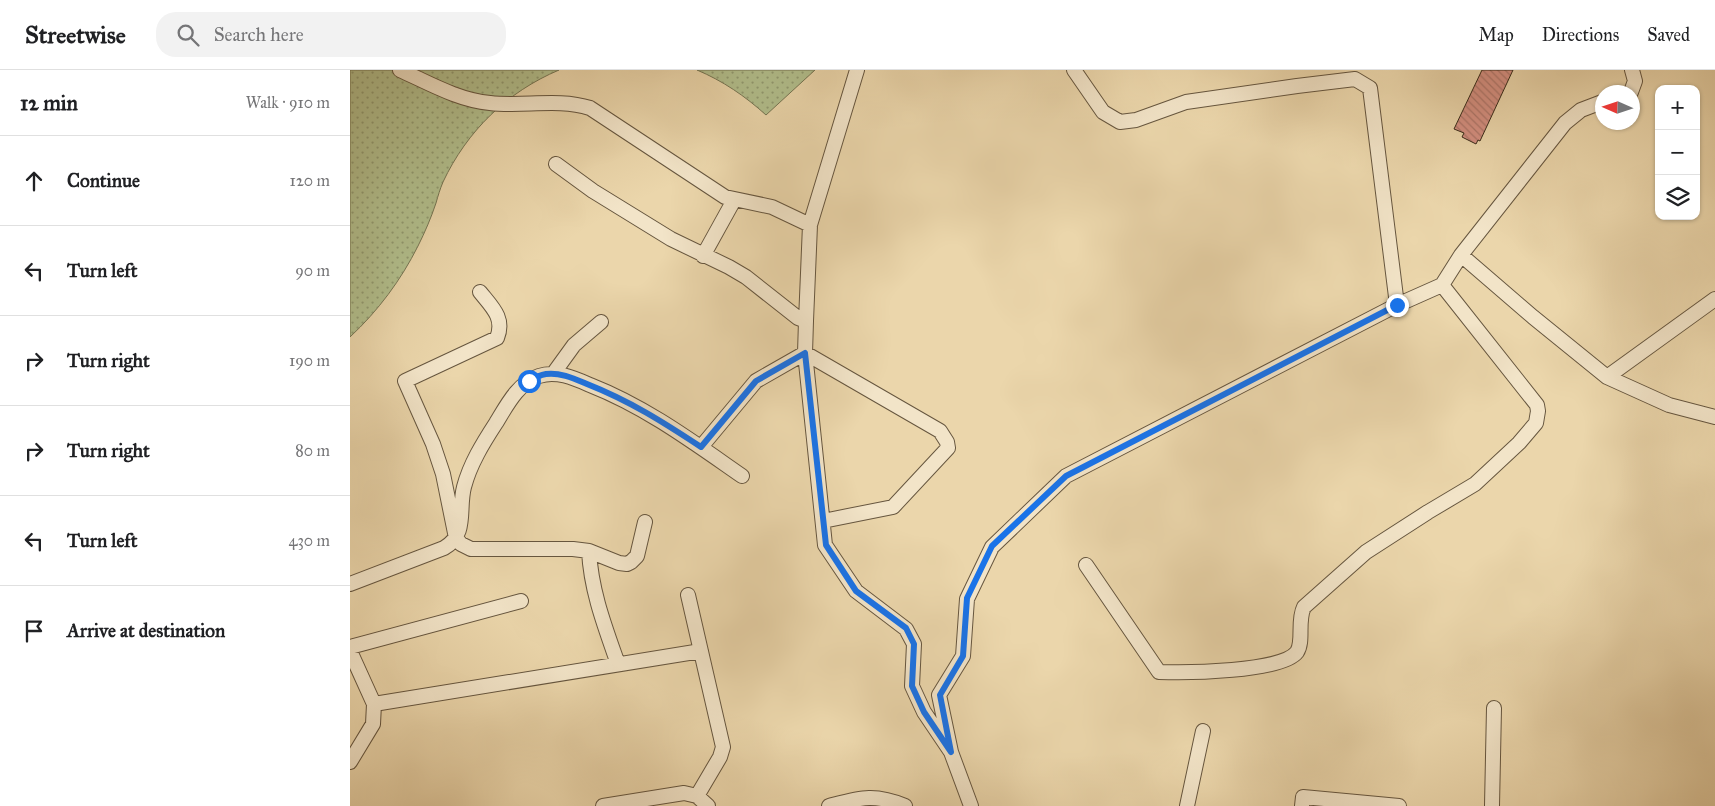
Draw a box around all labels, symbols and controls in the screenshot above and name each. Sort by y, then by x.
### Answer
search box [156,12,506,57]
text: Streetwise [25,20,126,50]
icon: search [174,21,202,49]
text: Search here [214,23,304,46]
text: Map [1478,24,1514,46]
text: Directions [1542,24,1619,46]
text: Saved [1647,24,1690,46]
north arrow [1595,85,1640,130]
map controls [1655,85,1700,220]
button: + [1655,85,1700,130]
text: 12 min [20,90,78,116]
text: Walk · 910 m [246,93,330,112]
button: − [1655,130,1700,175]
icon: ahead [20,167,48,195]
text: Continue [67,169,140,192]
text: 120 m [290,171,330,190]
button: layers [1655,175,1700,220]
icon: left [20,257,48,285]
text: Turn left [67,259,137,282]
text: 90 m [295,261,330,280]
route end [1386,294,1409,317]
icon: right [20,347,48,375]
text: Turn right [67,349,150,372]
text: 190 m [289,351,330,370]
route start [518,370,541,393]
icon: right [20,437,48,465]
text: Turn right [67,439,150,462]
text: 80 m [295,441,330,460]
icon: left [20,527,48,555]
text: Turn left [67,529,137,552]
text: 430 m [288,531,330,550]
icon: arrive [20,617,48,645]
text: Arrive at destination [67,619,225,642]

